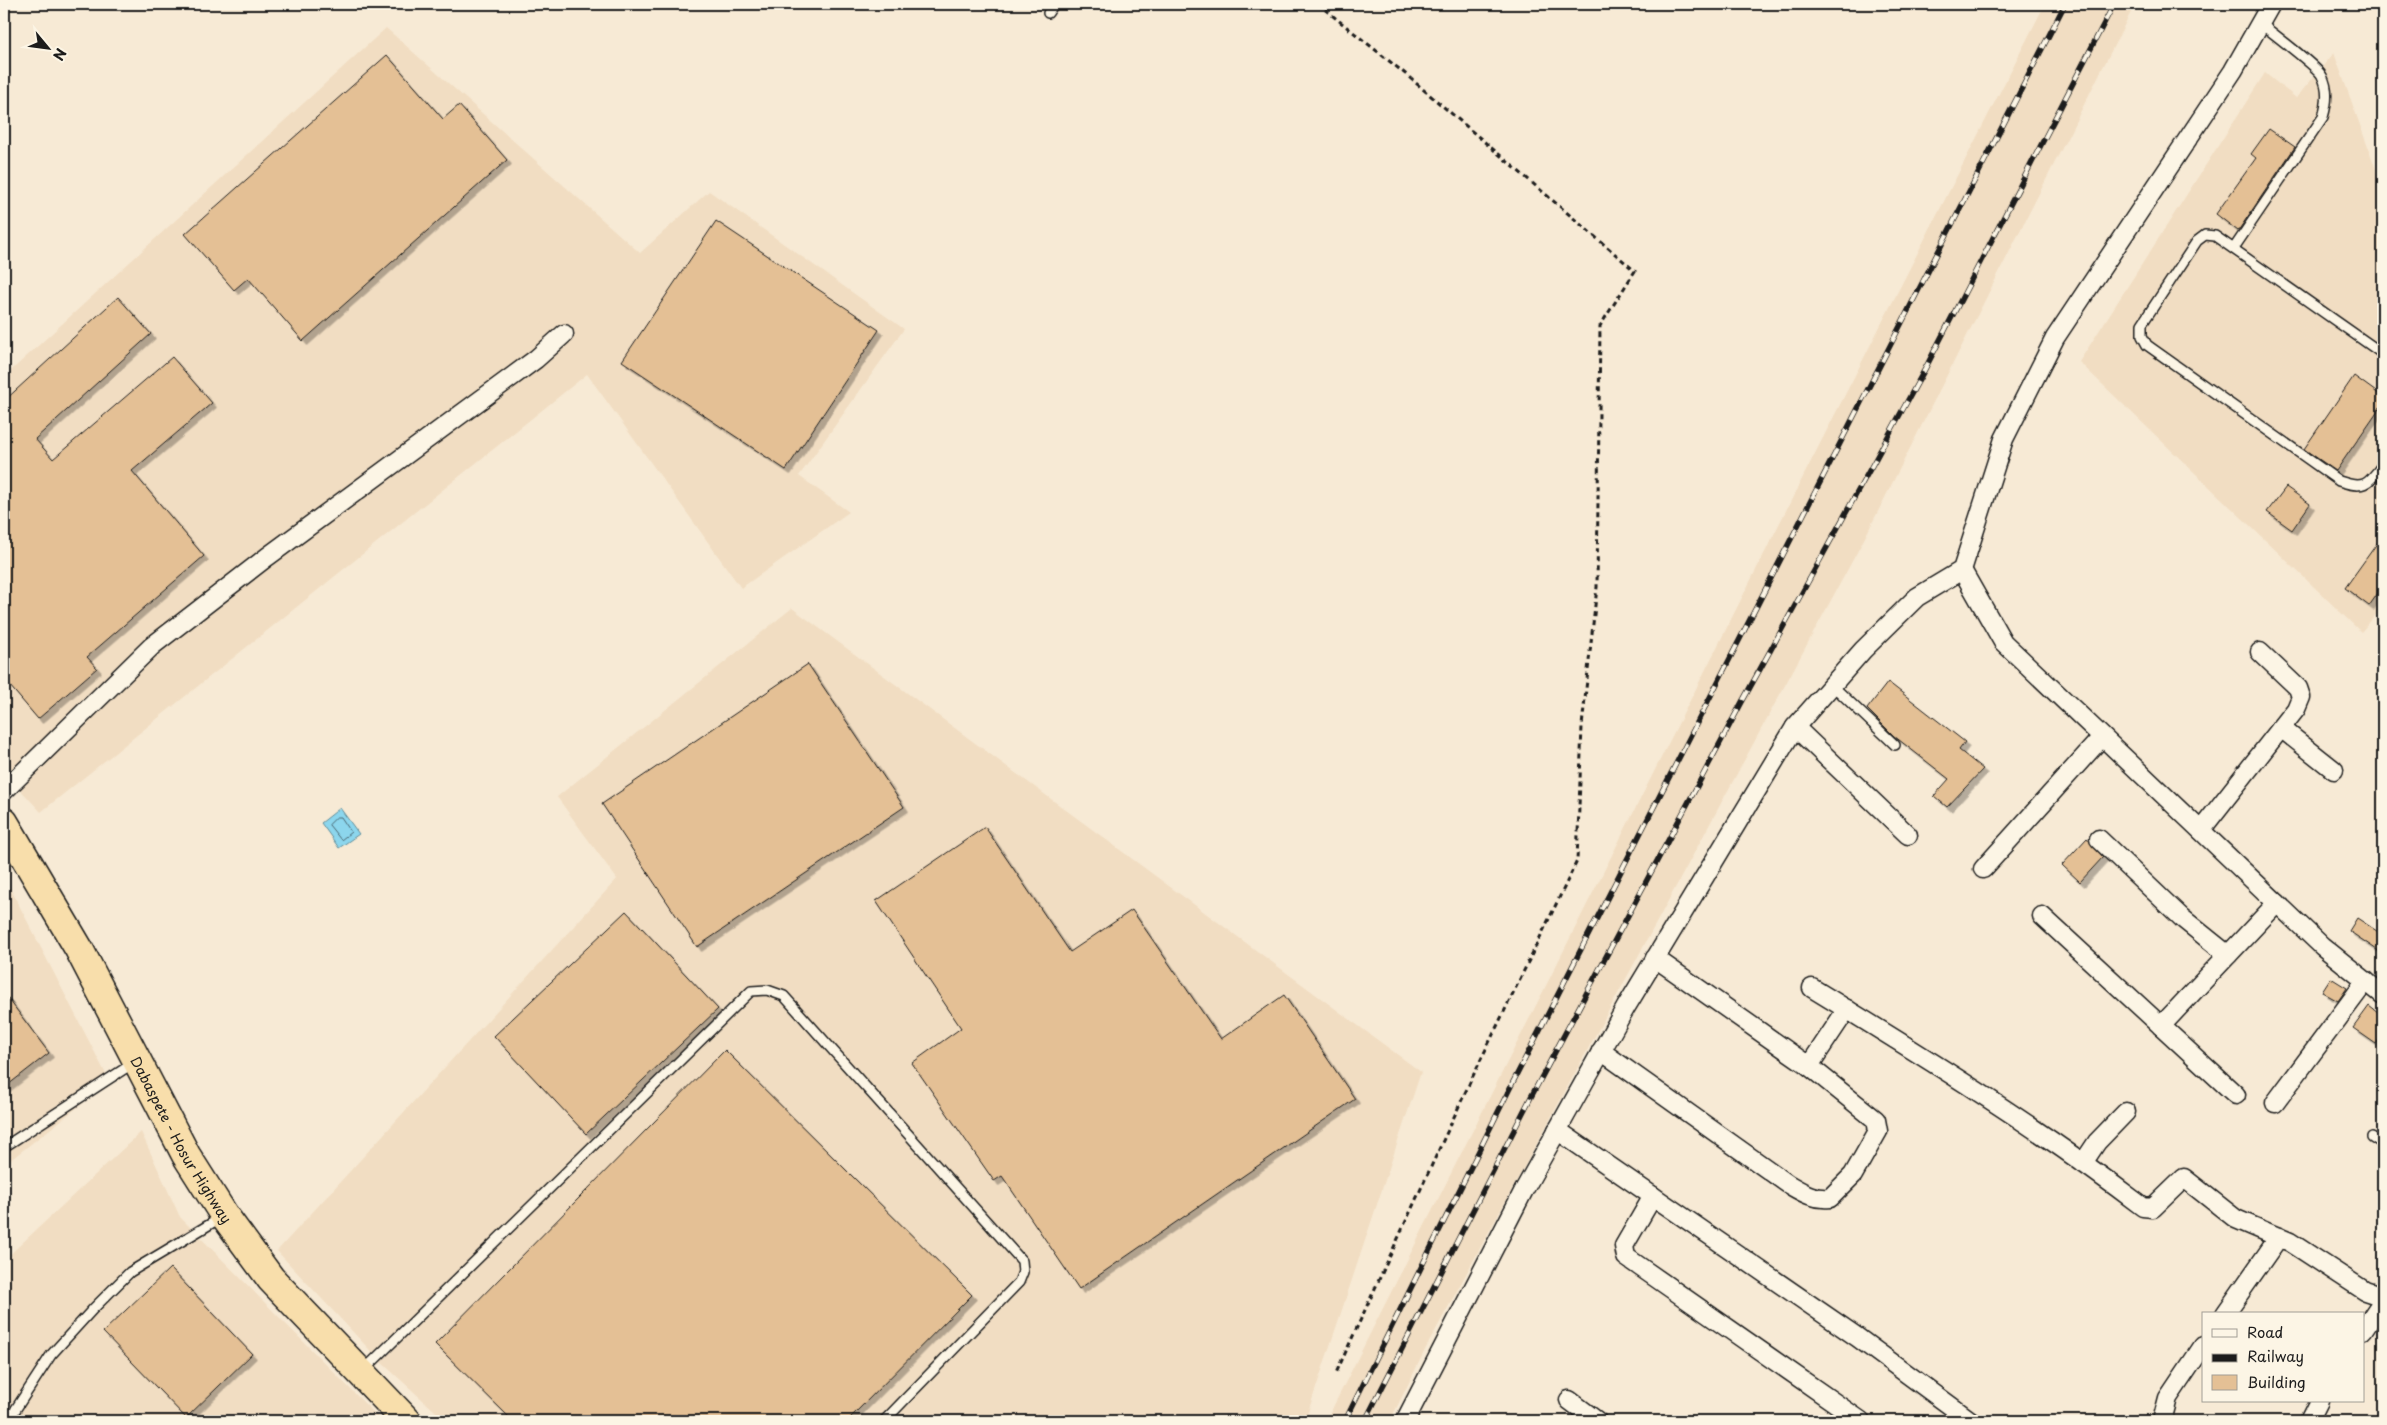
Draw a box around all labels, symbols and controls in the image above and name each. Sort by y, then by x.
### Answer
north arrow [22,22,72,72]
text: N [48,45,72,64]
street label: Dabaspete - Hosur Highway [126,1052,237,1228]
legend [2202,1312,2364,1402]
text: Road [2247,1320,2283,1343]
text: Railway [2247,1344,2304,1367]
text: Building [2247,1370,2306,1393]

